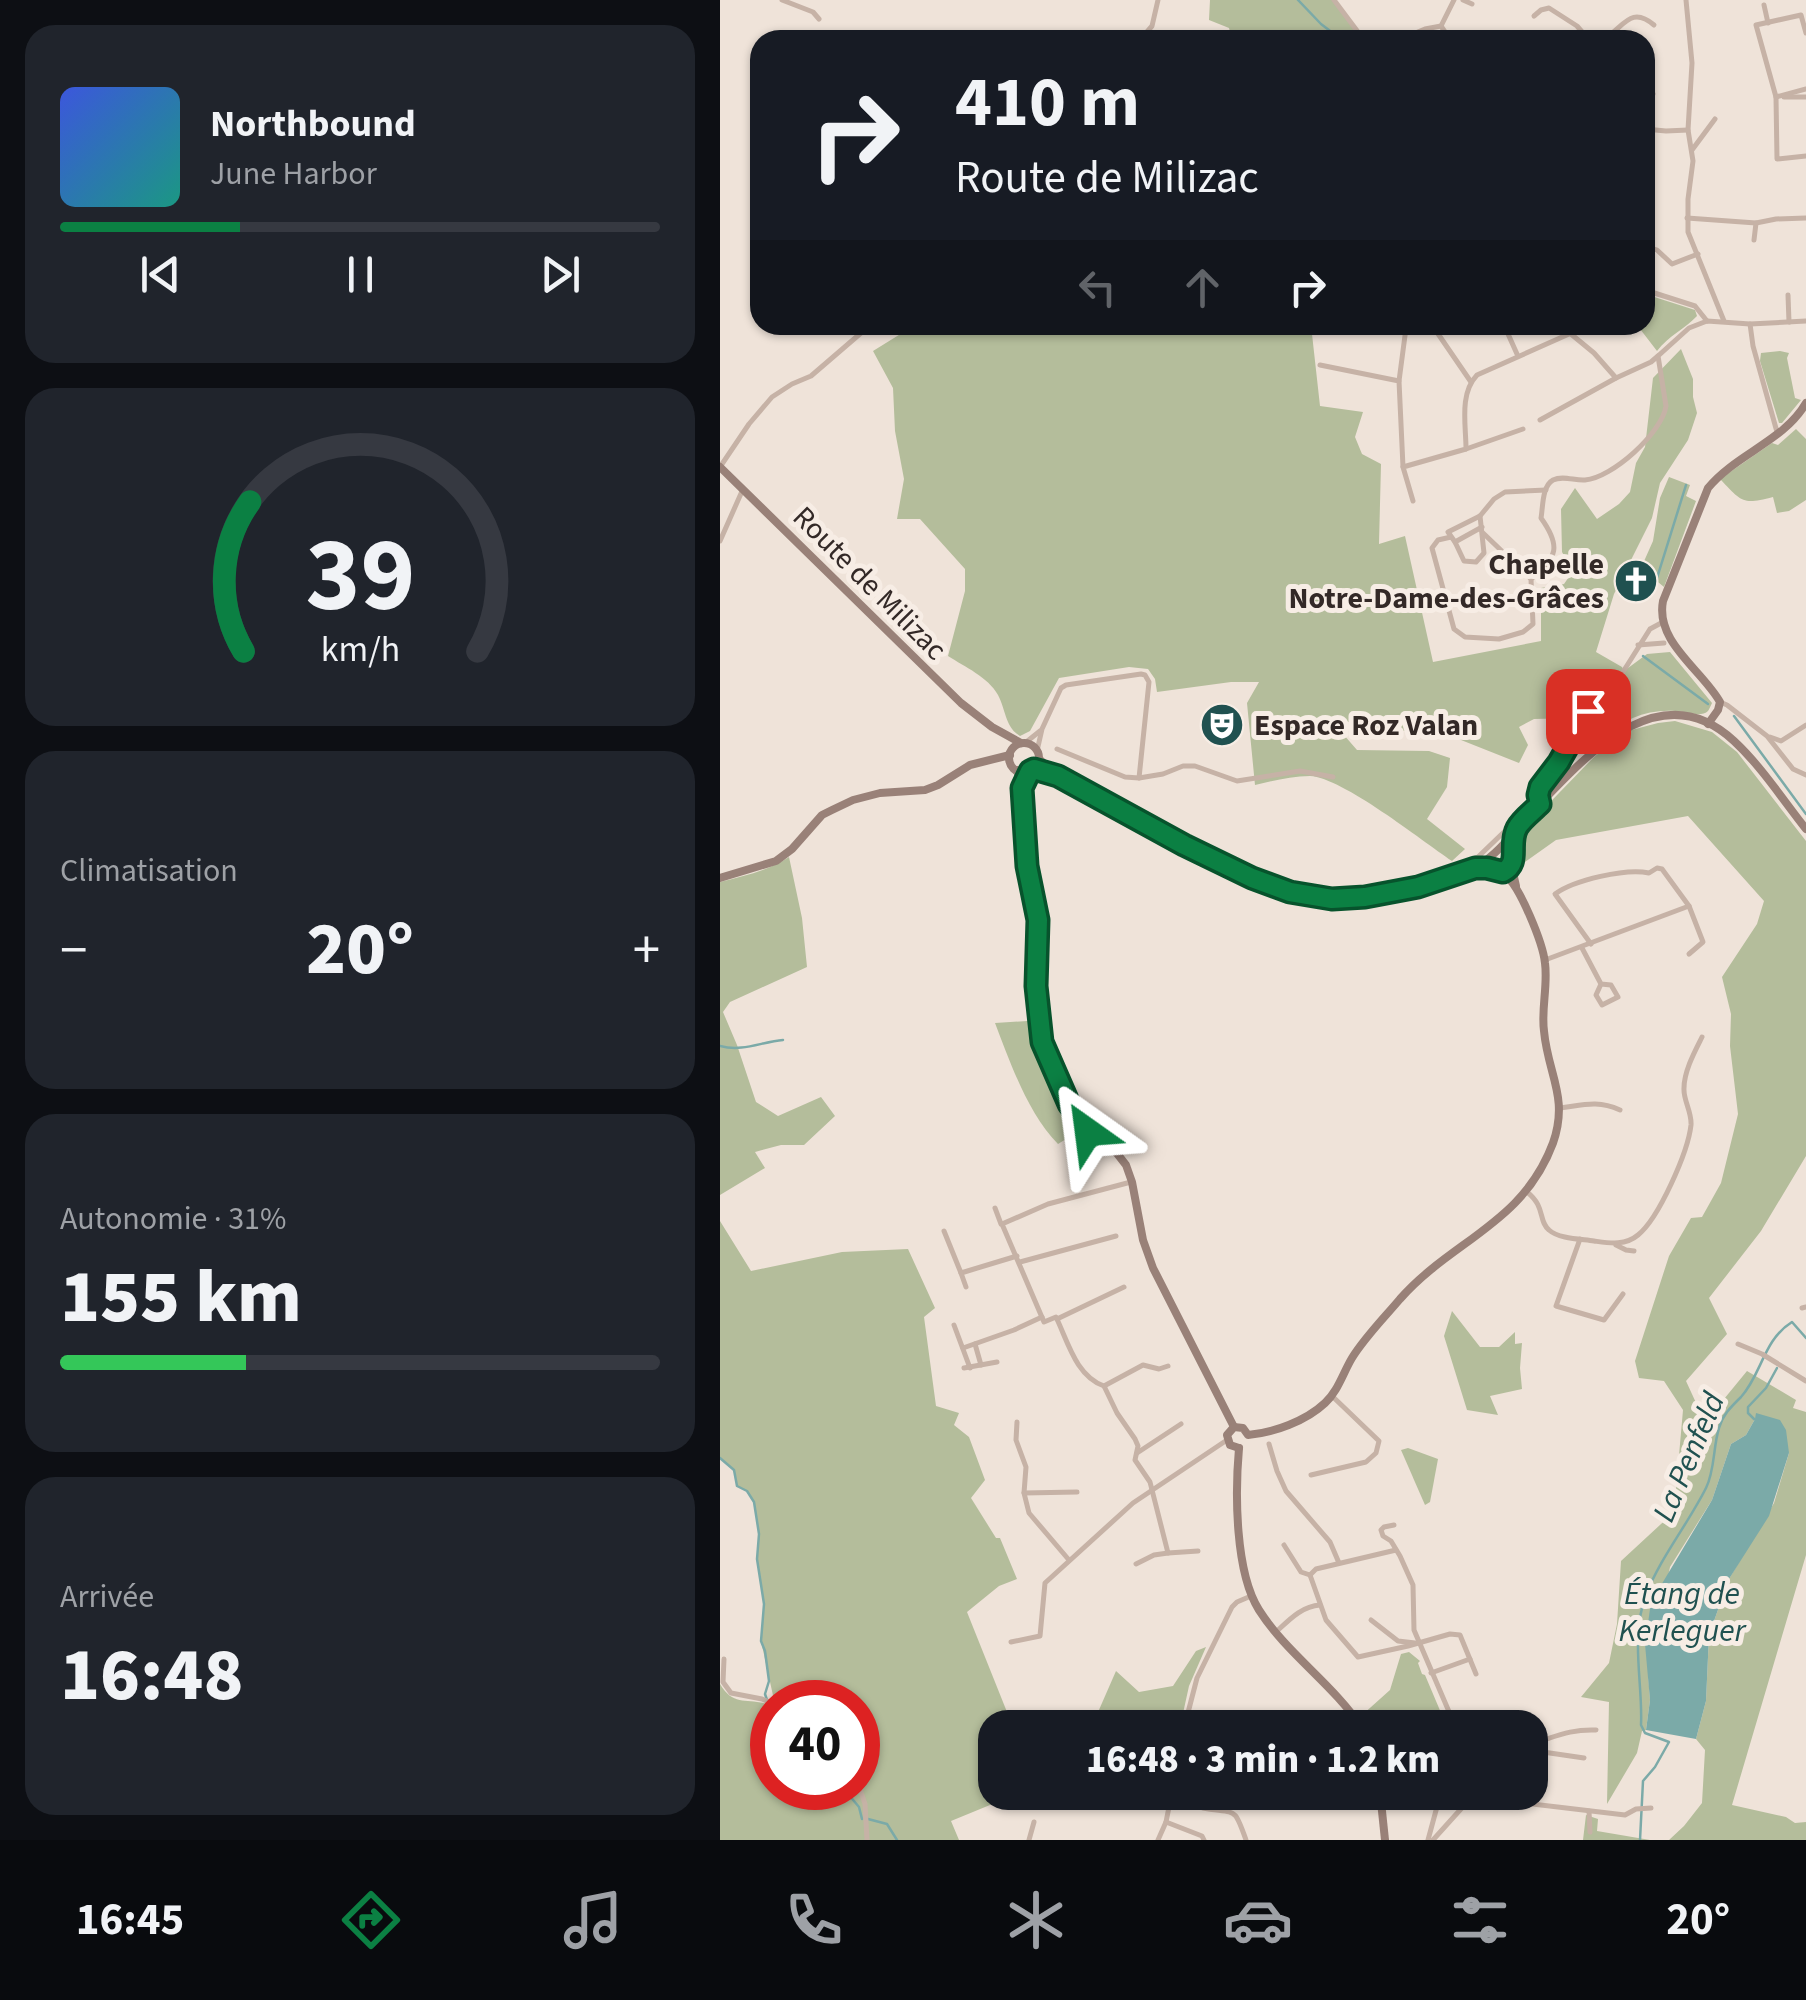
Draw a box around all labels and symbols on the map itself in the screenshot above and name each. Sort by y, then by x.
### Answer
street label: Route de Milizac [783,497,956,670]
place label: Chapelle Notre-Dame-des-Grâces [1289,543,1604,620]
church icon: Chapelle Notre-Dame-des-Grâces [1613,558,1659,604]
pin [1546,669,1631,754]
theatre icon: Espace Roz Valan [1199,702,1245,748]
place label: Espace Roz Valan [1254,704,1478,747]
position arrow [1036,1080,1140,1184]
water label: La Penfeld [1641,1385,1737,1529]
water label: Étang de Kerleguer [1618,1571,1748,1654]
speed limit sign: 40 [750,1680,880,1810]

